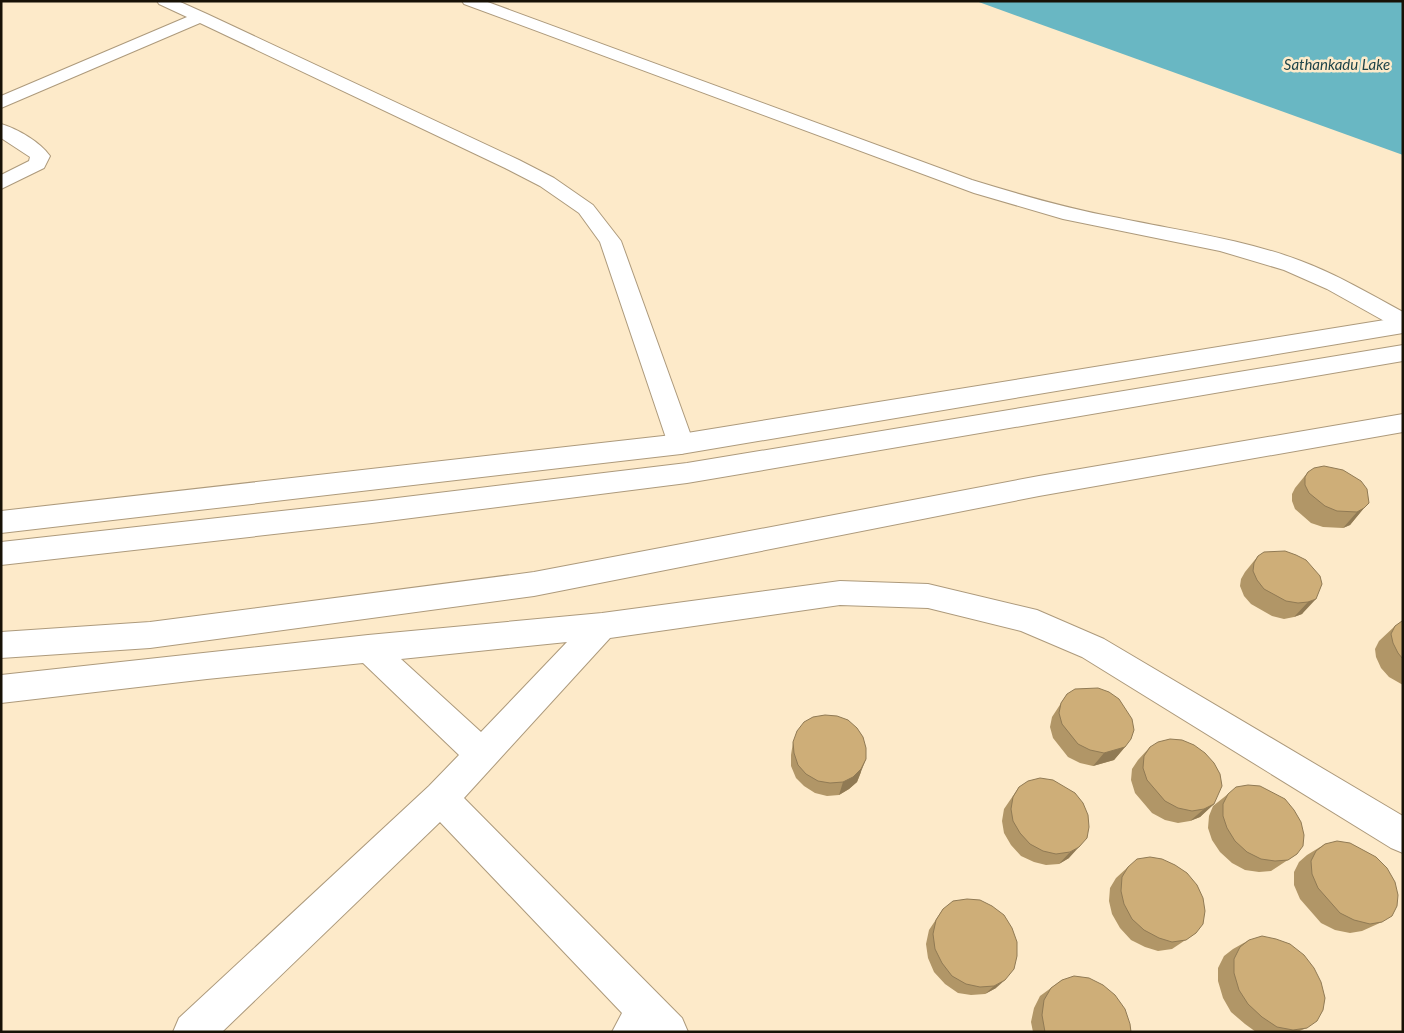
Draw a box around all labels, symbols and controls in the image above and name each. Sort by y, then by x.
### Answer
water label: Sathankadu Lake [1284,55,1390,73]

